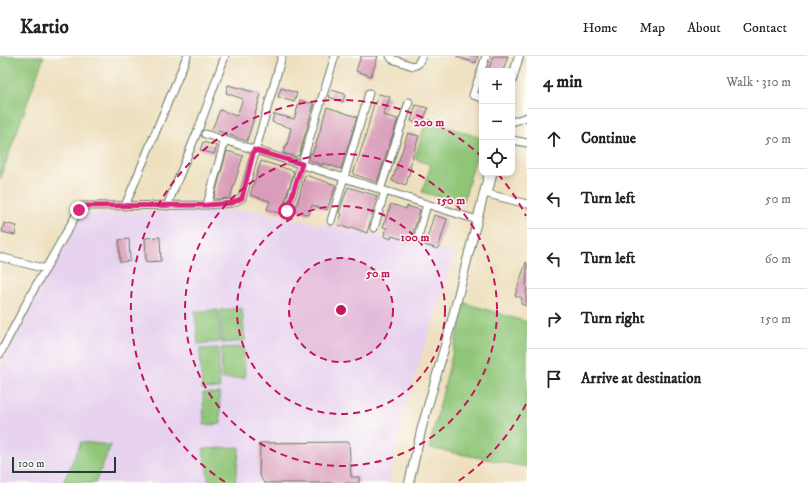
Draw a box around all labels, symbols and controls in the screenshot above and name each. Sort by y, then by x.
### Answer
text: Kartio [20,16,69,39]
text: Home [583,19,617,37]
text: Map [639,19,665,37]
text: About [687,19,721,37]
text: Contact [743,19,787,37]
map controls [479,68,515,176]
button: + [479,68,515,104]
text: 4 min [543,71,582,93]
text: Walk · 310 m [726,74,791,90]
button: − [479,104,515,140]
text: 200 m [414,115,444,130]
icon: ahead [543,128,565,150]
text: Continue [581,129,636,148]
text: 50 m [765,131,791,147]
button: locate [479,140,515,176]
icon: left [543,188,565,210]
text: Turn left [581,189,635,208]
text: 50 m [765,191,791,207]
text: 150 m [437,193,465,208]
route end [70,201,88,219]
route start [278,202,296,220]
text: 100 m [401,230,429,245]
icon: left [543,248,565,270]
text: Turn left [581,249,635,268]
text: 60 m [765,251,791,267]
text: 50 m [365,266,390,281]
centre of rings [334,303,348,317]
icon: right [543,308,565,330]
text: Turn right [581,309,644,328]
text: 150 m [760,311,791,327]
icon: arrive [543,368,565,390]
text: Arrive at destination [581,369,701,388]
scale bar [12,455,116,474]
text: 100 m [18,457,44,471]

